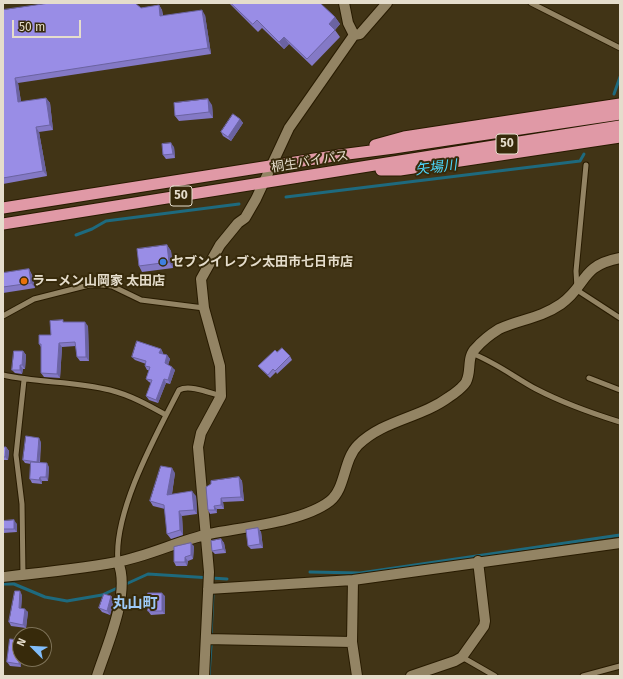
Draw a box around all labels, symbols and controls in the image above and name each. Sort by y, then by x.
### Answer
scale bar [14,12,83,38]
text: 50 m [19,20,45,34]
road number: 50 [496,134,518,154]
street label: 桐生バイパス [270,148,350,176]
water label: 矢場川 [414,157,458,179]
road number: 50 [170,186,192,206]
place label: セブンイレブン太田市七日市店 [171,254,353,270]
marker: セブンイレブン太田市七日市店 [158,257,168,267]
place label: ラーメン山岡家 太田店 [32,273,165,289]
marker: ラーメン山岡家 太田店 [19,276,29,286]
district label: 丸山町 [113,595,157,613]
north arrow [12,627,52,667]
text: N [14,636,29,648]

